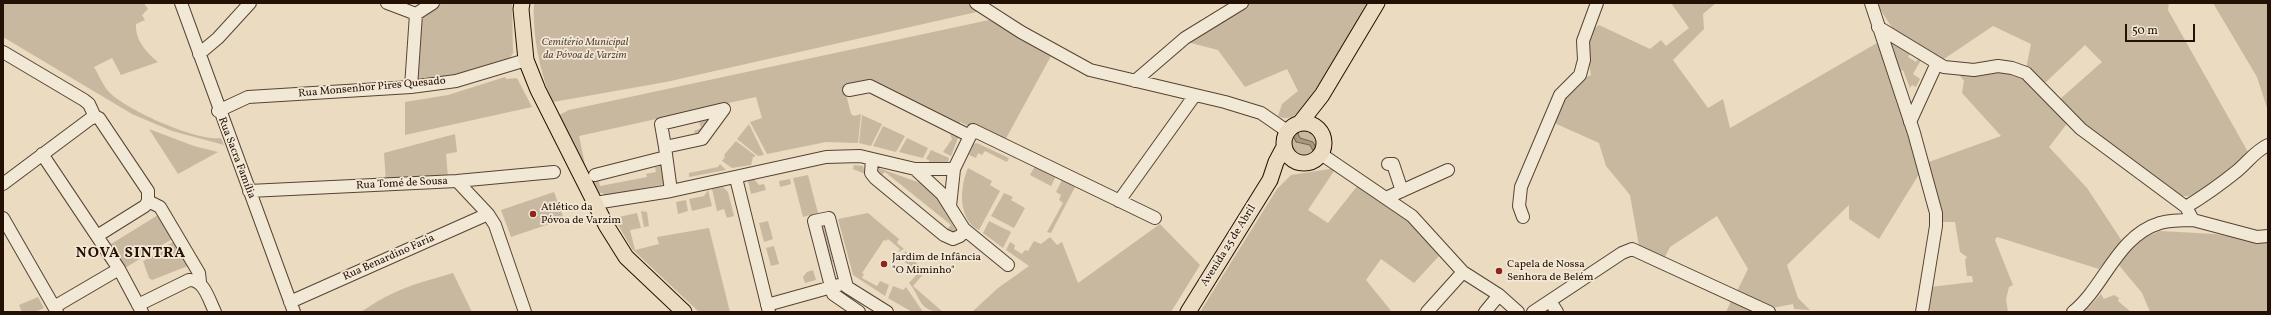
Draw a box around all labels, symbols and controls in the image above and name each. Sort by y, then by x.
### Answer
scale bar [2127,16,2197,42]
text: 50 m [2132,23,2158,39]
park label: Cemitério Municipal da Póvoa de Varzim [542,36,628,62]
street label: Rua Monsenhor Pires Quesado [298,75,446,101]
street label: Rua Sacra Família [214,115,258,201]
street label: Rua Tomé de Sousa [356,175,448,193]
place label: Atlético da Póvoa de Varzim [541,201,621,227]
street label: Avenida 25 de Abril [1199,203,1259,289]
marker: Atlético da Póvoa de Varzim [528,209,538,219]
street label: Rua Benardino Faria [341,232,437,284]
district label: NOVA SINTRA [76,245,186,263]
place label: Jardim de Infância "O Miminho" [892,251,981,277]
place label: Capela de Nossa Senhora de Belém [1507,258,1593,284]
marker: Jardim de Infância "O Miminho" [879,259,889,269]
marker: Capela de Nossa Senhora de Belém [1494,266,1504,276]

